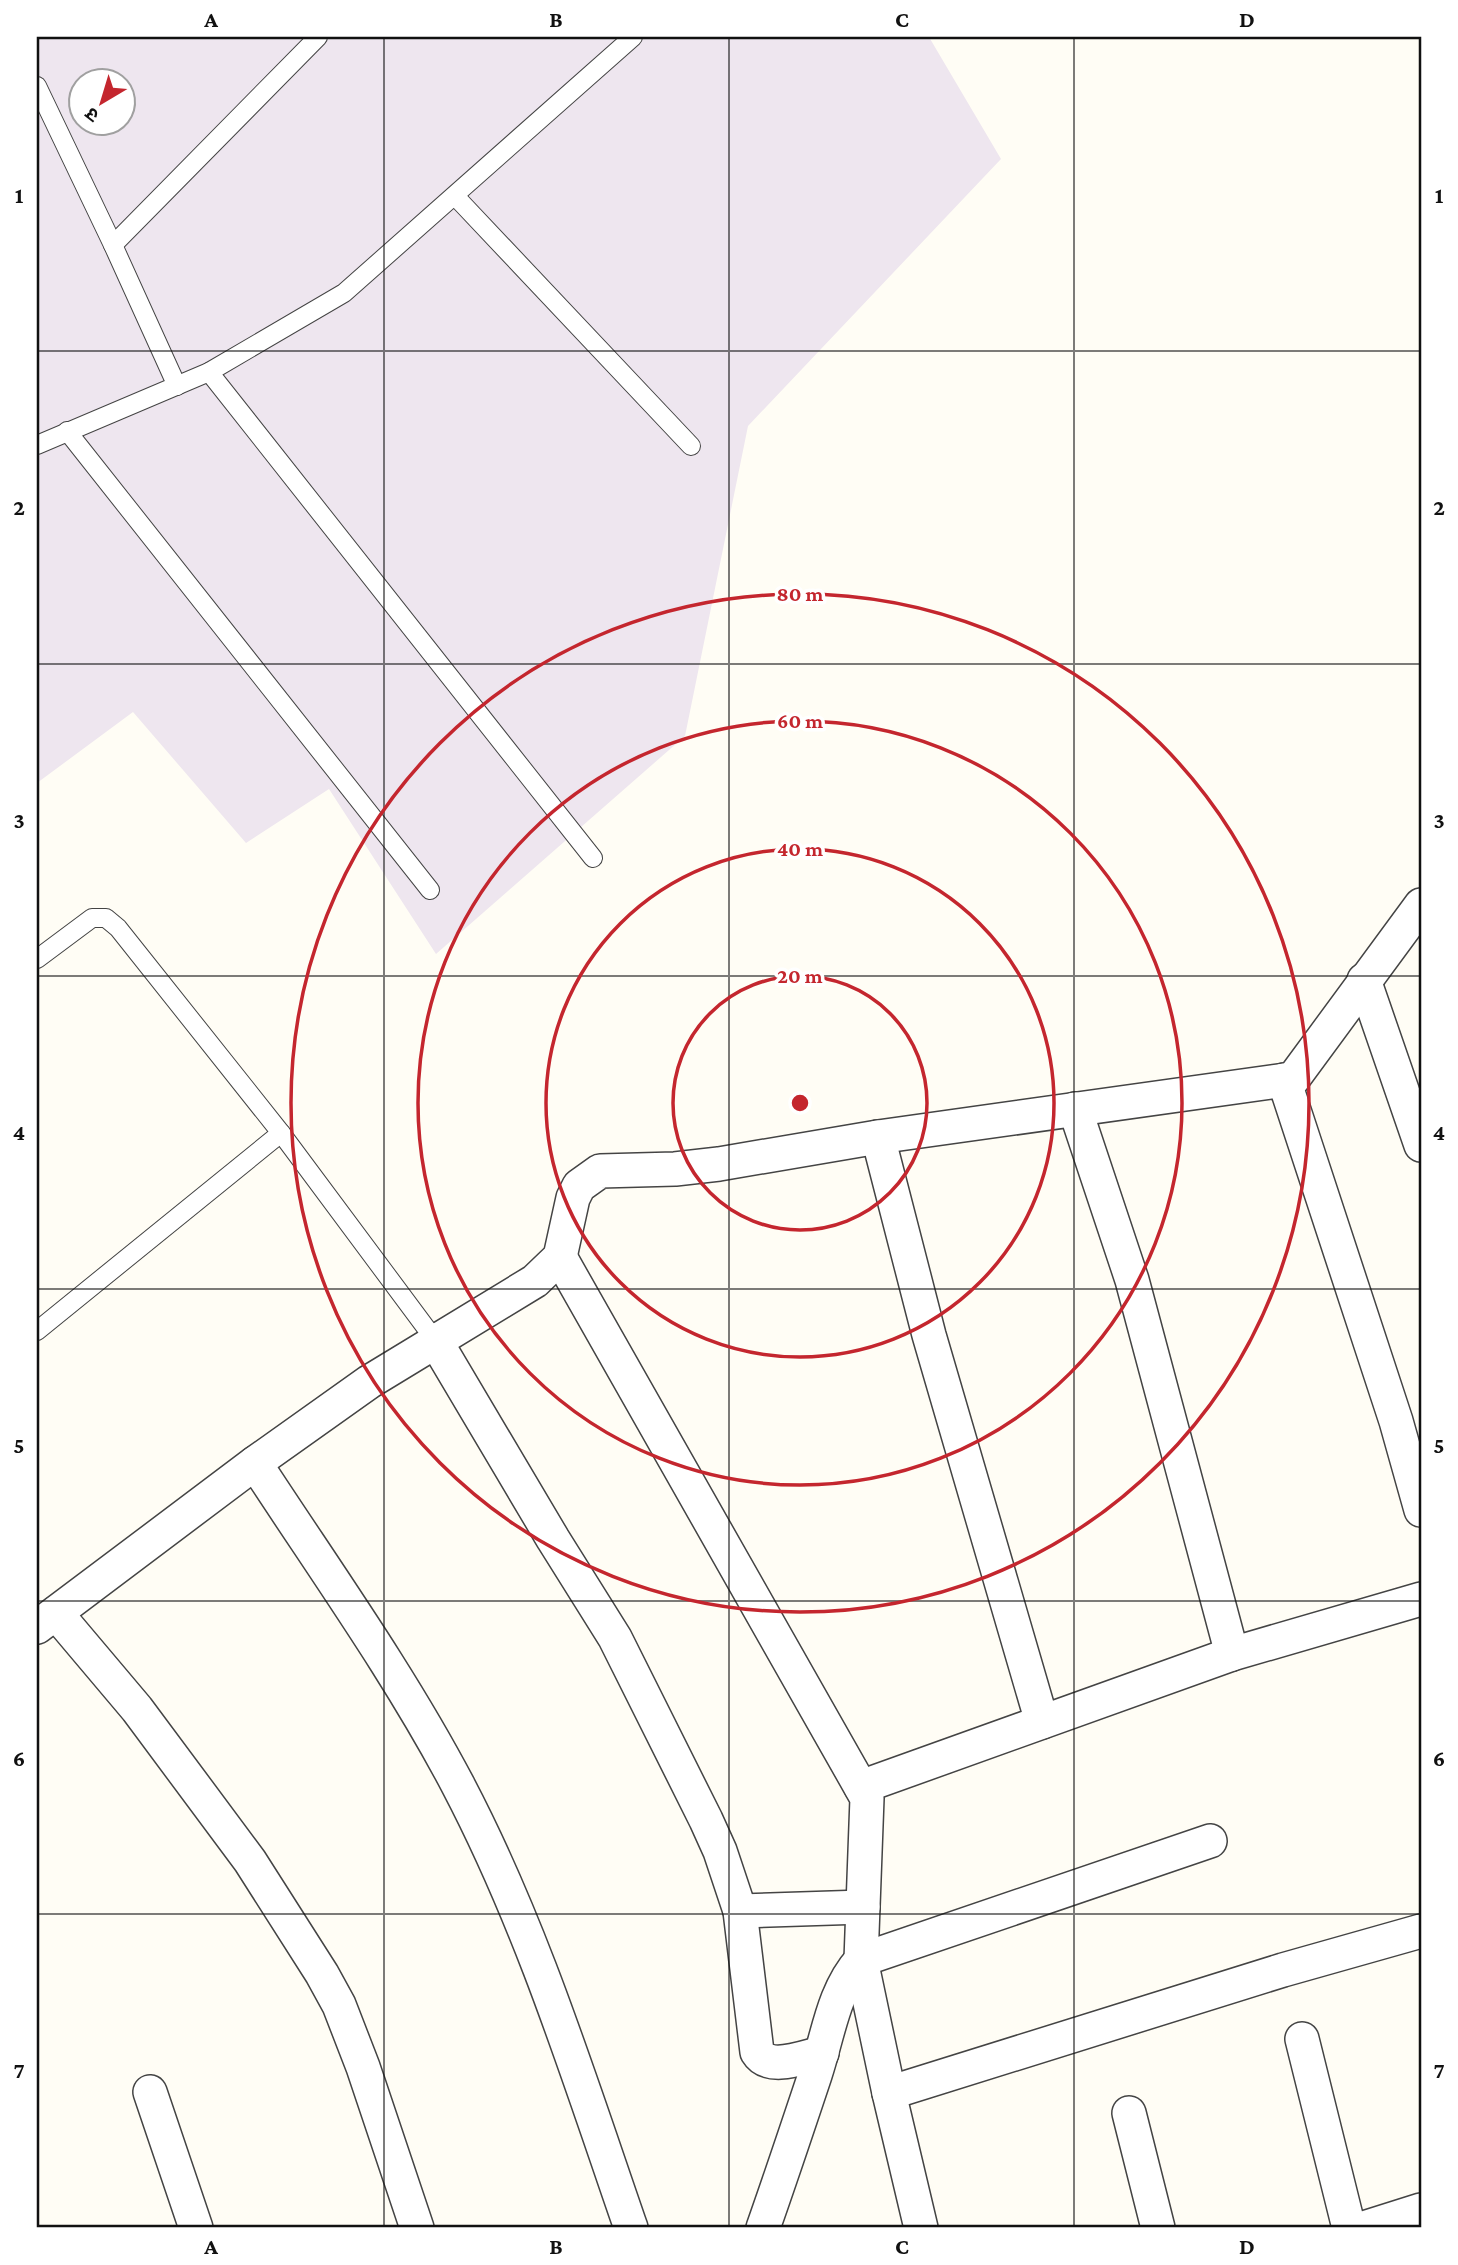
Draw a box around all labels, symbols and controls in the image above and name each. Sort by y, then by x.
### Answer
text: A [203,6,218,32]
text: B [549,6,563,32]
text: C [895,6,909,32]
text: D [1239,6,1255,32]
north arrow [66,66,136,136]
text: उ [80,103,103,127]
text: 1 [15,182,24,208]
text: 1 [1435,182,1444,208]
text: 2 [13,494,25,520]
text: 2 [1433,494,1445,520]
text: 80 m [777,582,824,606]
text: 60 m [777,709,823,733]
text: 3 [13,807,25,833]
text: 3 [1433,807,1445,833]
text: 40 m [777,837,823,861]
text: 20 m [777,964,823,988]
centre of rings [788,1091,812,1115]
text: 4 [13,1119,25,1145]
text: 4 [1433,1119,1445,1145]
text: 5 [13,1432,25,1458]
text: 5 [1433,1432,1445,1458]
text: 6 [13,1745,25,1771]
text: 6 [1433,1745,1445,1771]
text: 7 [13,2057,25,2083]
text: 7 [1433,2057,1445,2083]
text: A [203,2233,218,2259]
text: B [549,2233,563,2259]
text: C [895,2233,909,2259]
text: D [1239,2233,1255,2259]

